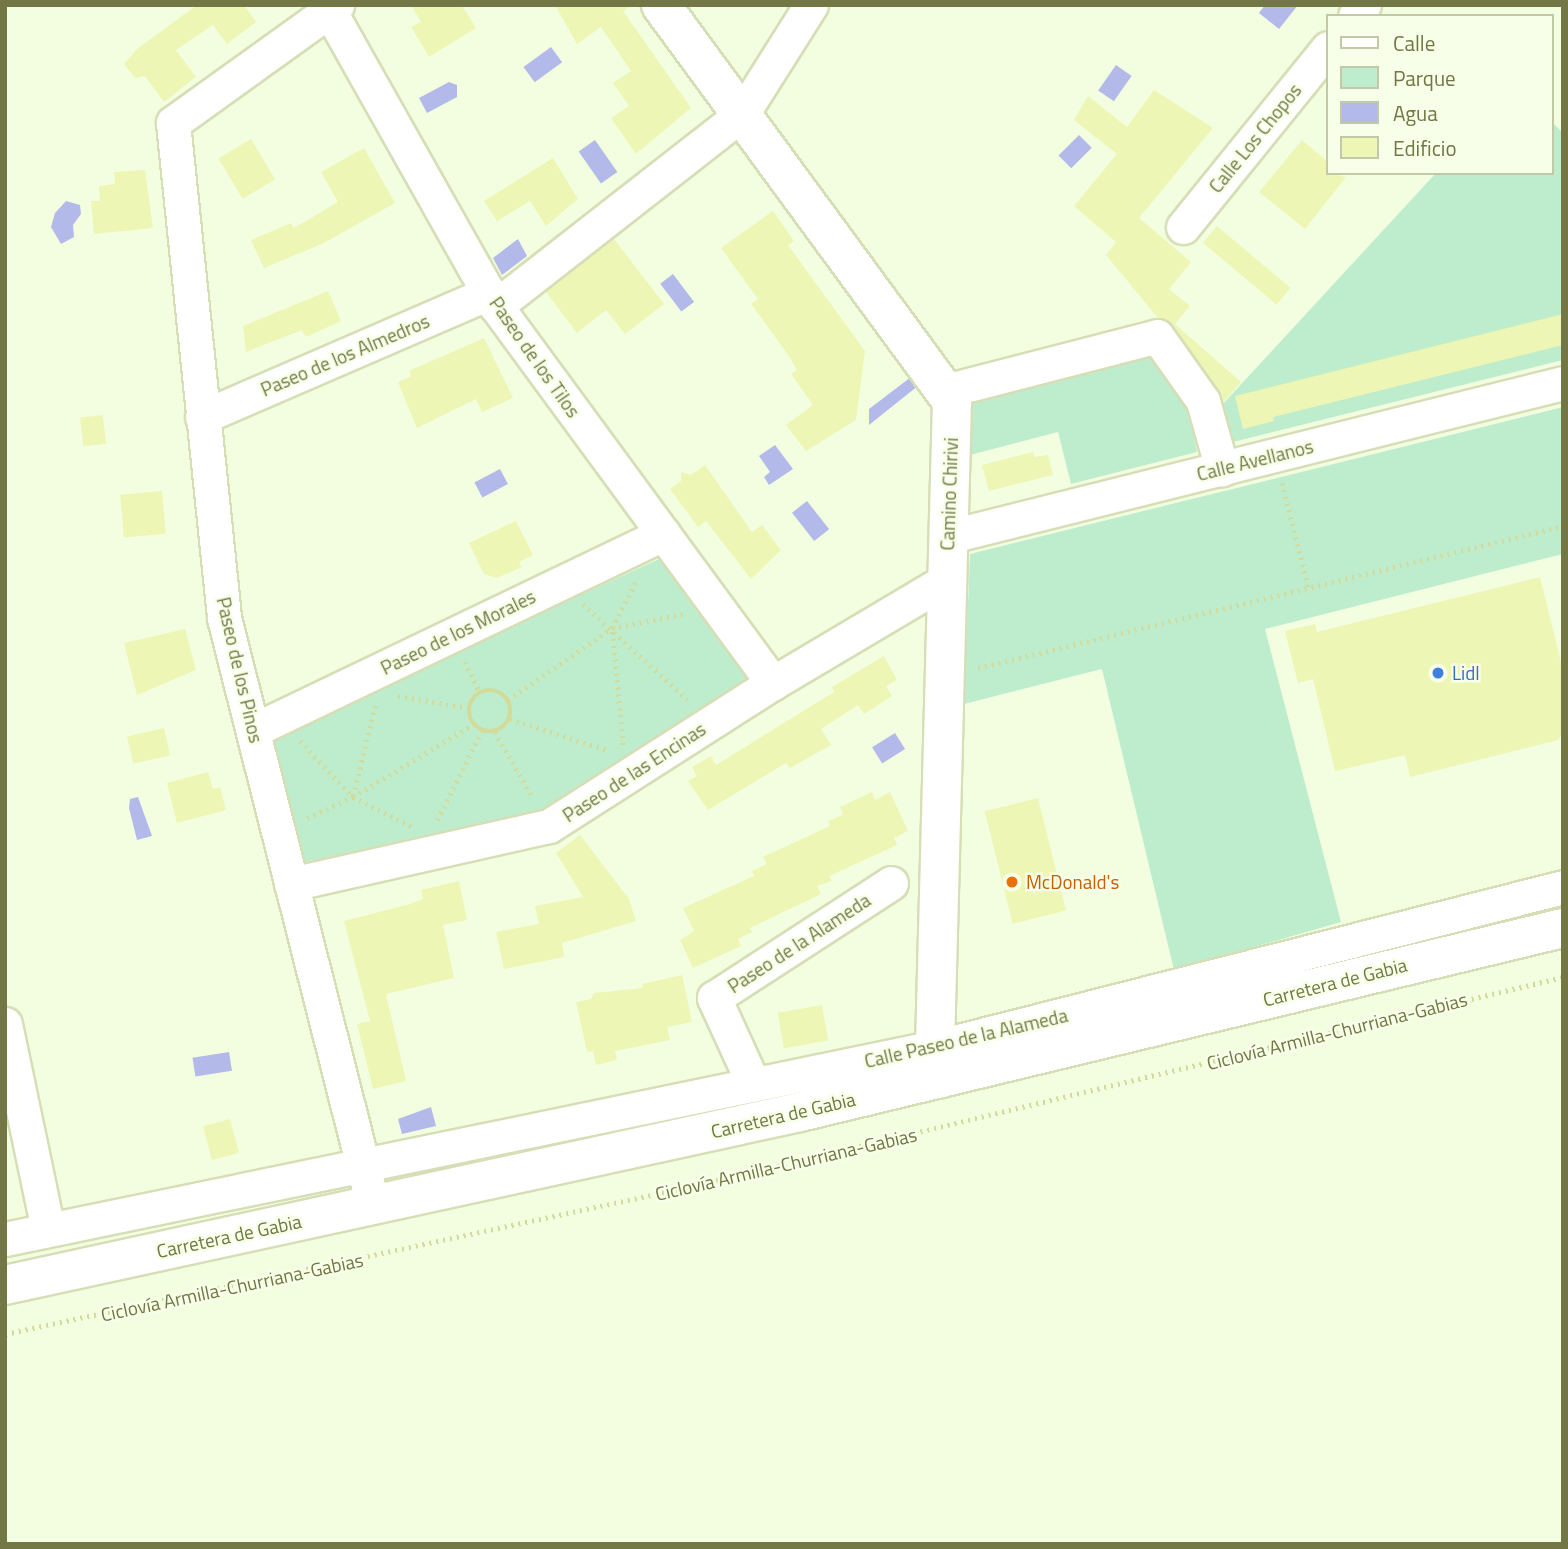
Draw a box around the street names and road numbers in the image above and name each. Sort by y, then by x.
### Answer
street label: Calle Los Chopos [1204,79,1306,197]
street label: Paseo de los Tilos [485,292,585,422]
street label: Paseo de los Almedros [257,309,433,401]
street label: Calle Avellanos [1194,435,1316,485]
street label: Camino Chirivi [936,437,962,551]
street label: Paseo de los Morales [377,585,539,679]
street label: Paseo de los Pinos [212,595,268,745]
street label: Paseo de las Encinas [558,717,710,827]
street label: Paseo de la Alameda [723,888,875,998]
street label: Carretera de Gabia [1261,953,1409,1011]
street label: Ciclovía Armilla-Churriana-Gabias [1204,988,1470,1074]
street label: Calle Paseo de la Alameda [862,1004,1070,1072]
street label: Carretera de Gabia [709,1087,857,1143]
street label: Ciclovía Armilla-Churriana-Gabias [653,1123,919,1205]
street label: Carretera de Gabia [154,1210,304,1262]
street label: Ciclovía Armilla-Churriana-Gabias [99,1248,365,1326]

